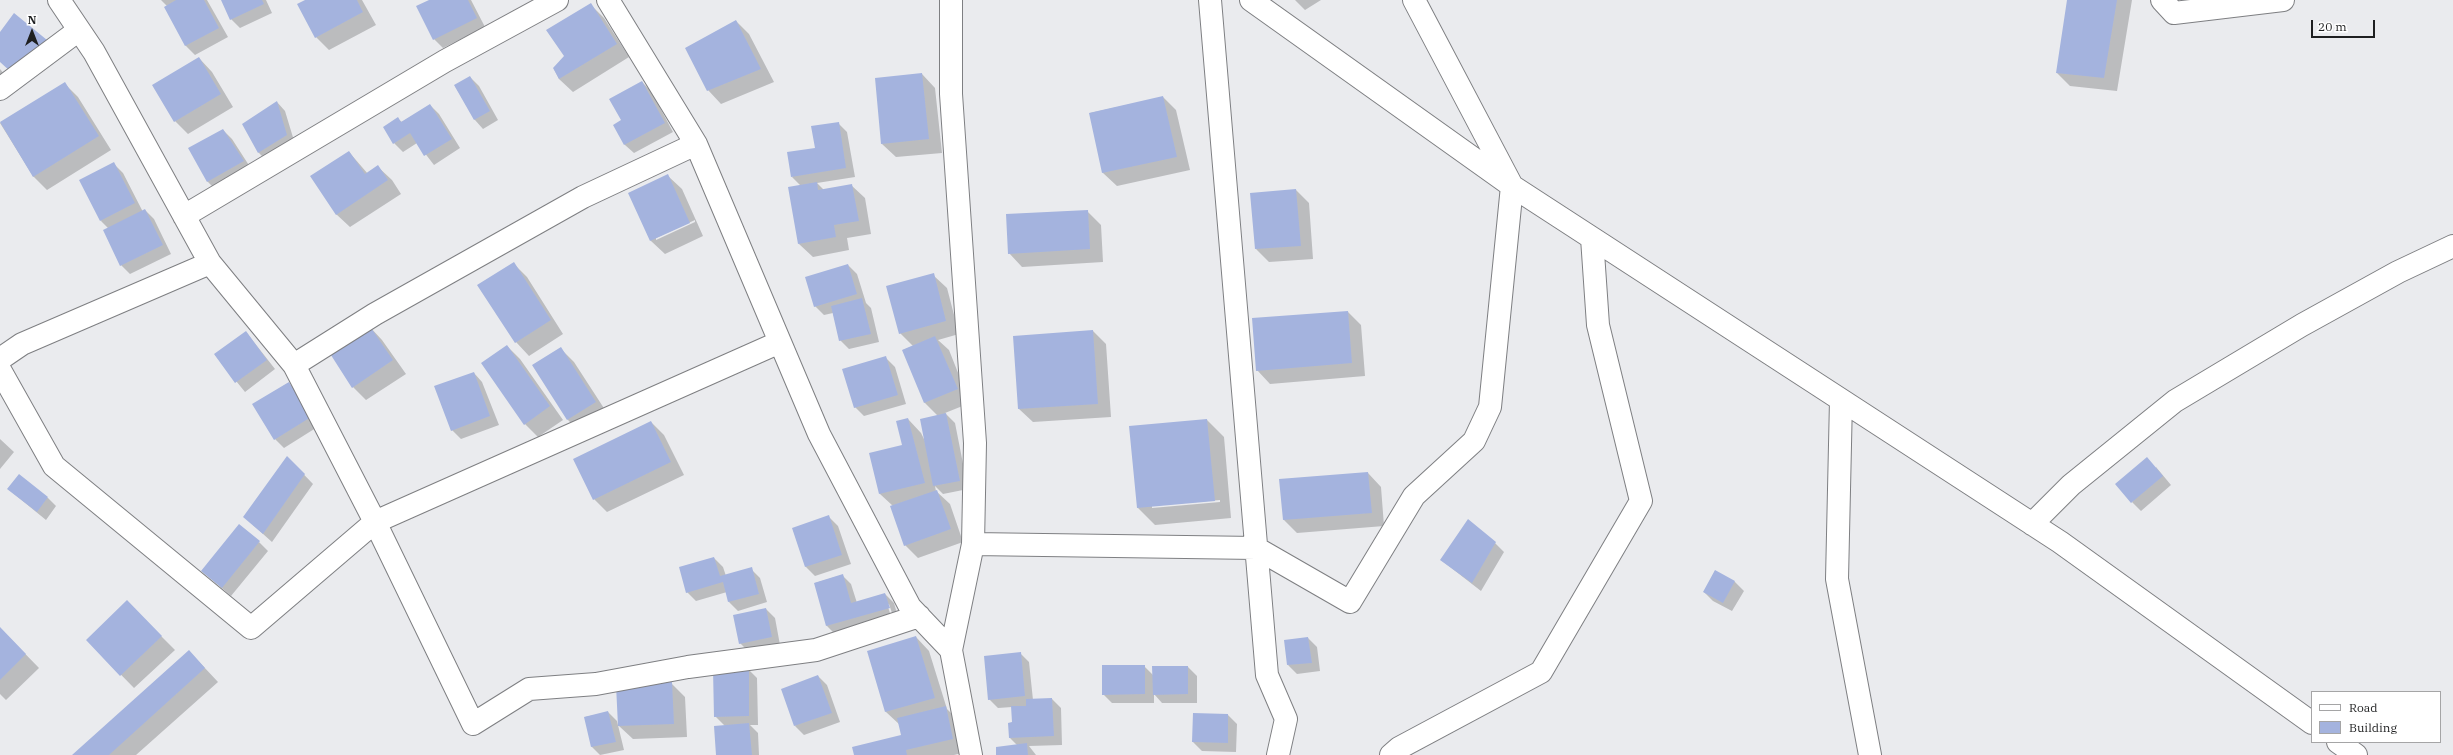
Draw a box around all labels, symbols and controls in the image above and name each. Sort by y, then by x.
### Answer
north arrow [12,12,52,52]
scale bar [2313,12,2377,38]
text: N [28,13,36,27]
text: 20 m [2318,19,2347,34]
legend [2311,691,2441,743]
text: Road [2349,700,2378,715]
text: Building [2349,720,2397,735]

